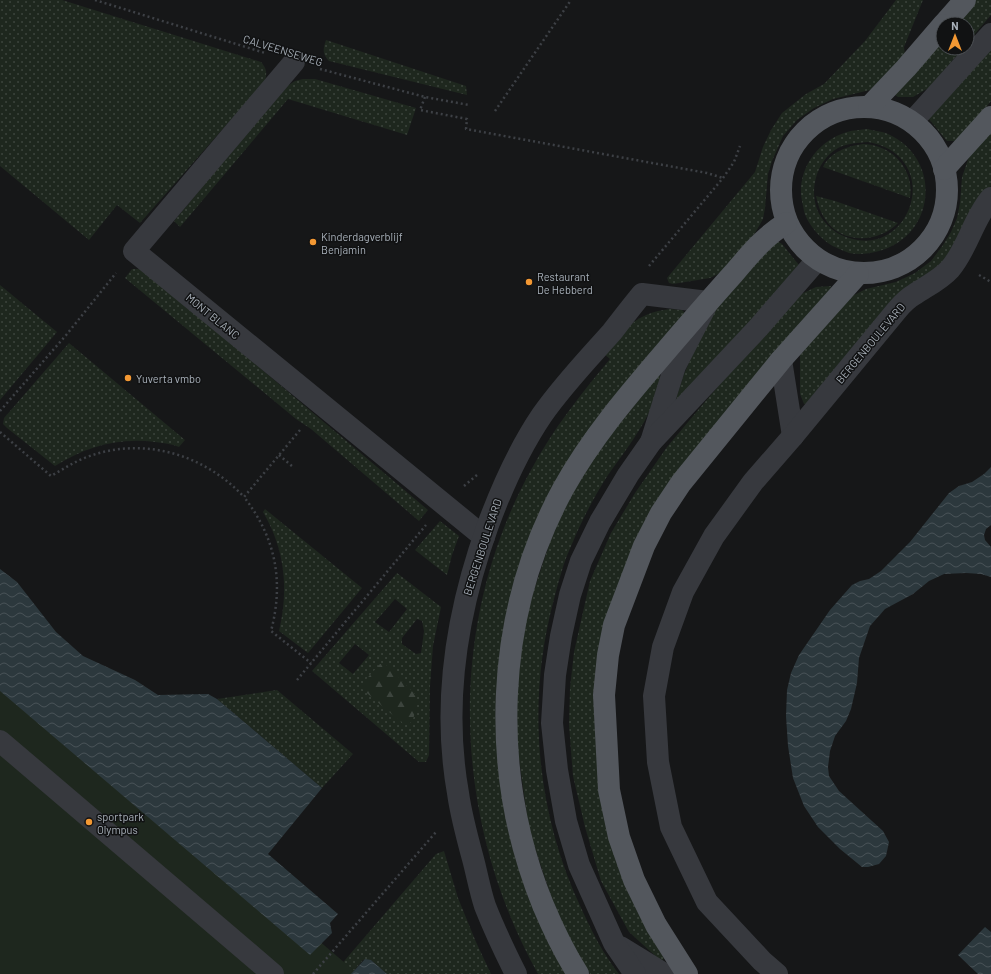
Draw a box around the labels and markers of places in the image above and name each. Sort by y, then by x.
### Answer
place label: Kinderdagverblijf Benjamin [321,230,403,256]
marker: Kinderdagverblijf Benjamin [308,237,318,247]
place label: Restaurant De Hebberd [537,270,593,296]
marker: Restaurant De Hebberd [524,277,534,287]
place label: Yuverta vmbo [136,372,201,385]
marker: Yuverta vmbo [123,373,133,383]
place label: sportpark Olympus [97,810,144,836]
marker: sportpark Olympus [84,817,94,827]

